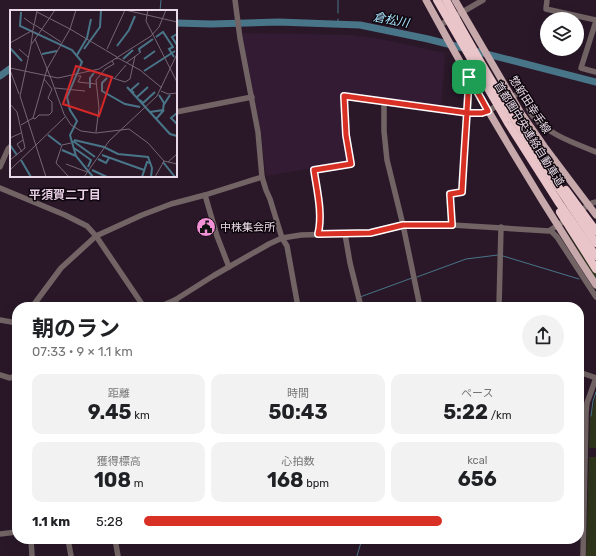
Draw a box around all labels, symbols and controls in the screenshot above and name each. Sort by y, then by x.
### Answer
inset map [10,10,177,177]
water label: 倉松川 [372,10,412,31]
map controls [540,12,584,56]
button: layers [540,12,584,56]
pin [452,60,486,94]
icon: arrive [458,66,480,88]
street label: 惣新田幸手線 [507,74,553,136]
street label: 首都圏中央連絡自動車道 [491,79,567,189]
district label: 平須賀二丁目 [29,188,101,202]
public building icon: 中株集会所 [195,216,217,238]
place label: 中株集会所 [220,221,276,234]
text: 朝のラン [32,315,120,342]
button: share [522,315,564,357]
text: 07:33 · 9 × 1.1 km [32,344,133,359]
text: 距離 [108,387,130,400]
text: 時間 [287,387,309,400]
text: ペース [461,387,494,400]
text: 9.45 [88,400,132,424]
text: 50:43 [268,400,328,424]
text: 5:22 [443,400,488,424]
text: km [132,409,150,422]
text: /km [488,409,511,422]
text: kcal [467,454,487,467]
text: 獲得標高 [97,455,141,468]
text: 心拍数 [281,455,314,468]
text: 656 [458,467,497,491]
text: 108 [94,468,131,492]
text: 168 [267,468,303,492]
text: m [131,477,143,490]
text: bpm [303,477,329,490]
text: 1.1 km [32,514,70,529]
text: 5:28 [96,514,123,529]

